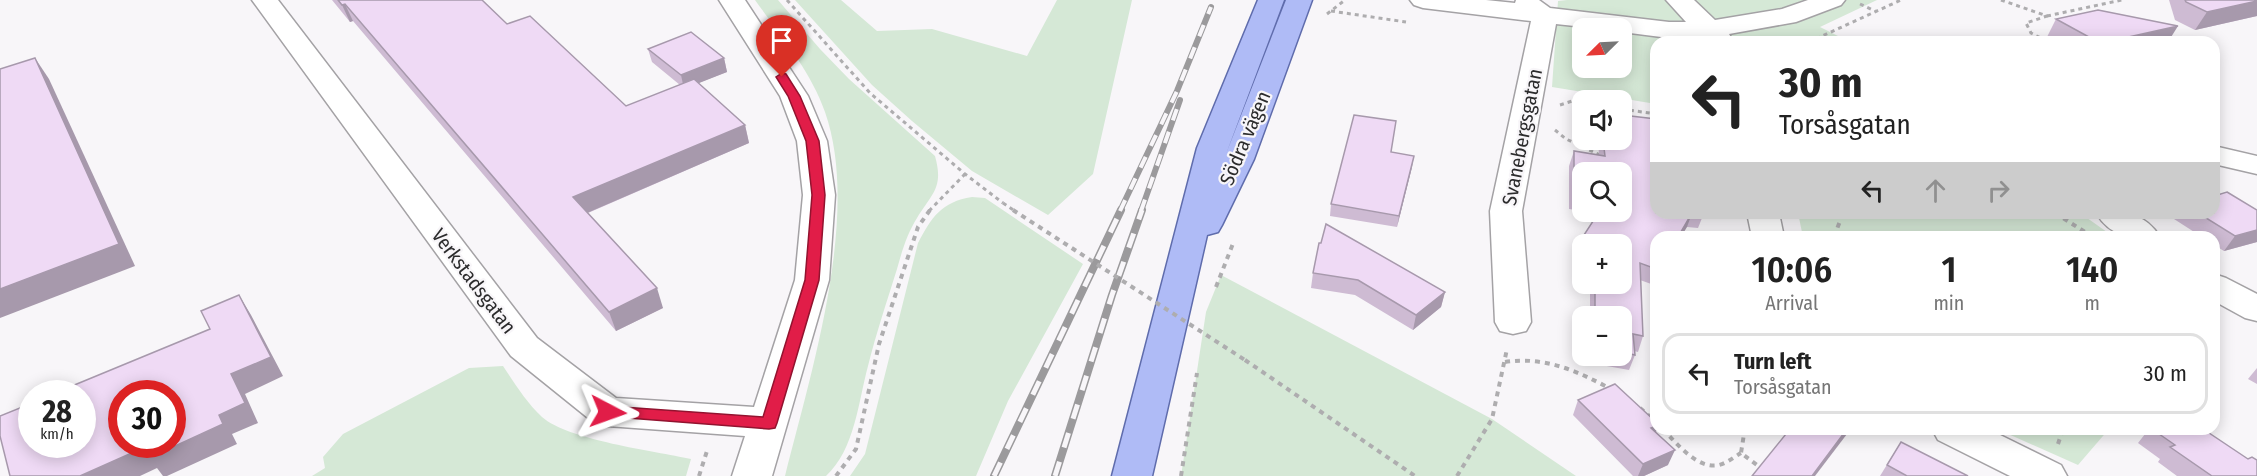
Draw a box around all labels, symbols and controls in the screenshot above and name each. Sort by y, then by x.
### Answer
pin [756,15,807,77]
north arrow [1572,18,1632,78]
map controls [1572,18,1632,366]
icon: arrive [765,24,798,57]
text: 30 m [1779,58,1863,108]
icon: left [1680,60,1758,138]
street label: Svanebergsgatan [1497,66,1547,208]
street label: Södra vägen [1214,87,1276,189]
button: sound [1572,90,1632,150]
text: Torsåsgatan [1779,109,1911,141]
button: search [1572,162,1632,222]
icon: left [1856,174,1889,207]
icon: ahead [1919,174,1952,207]
icon: right [1982,174,2015,207]
street label: Verkstadsgatan [427,224,521,338]
button: + [1572,234,1632,294]
text: 10:06 [1751,248,1832,292]
text: 1 [1941,248,1956,292]
text: 140 [2066,248,2119,292]
text: Arrival [1765,291,1818,315]
text: min [1933,291,1964,315]
text: m [2085,291,2100,315]
button: − [1572,306,1632,366]
text: Turn left [1734,348,1812,375]
icon: left [1683,357,1716,390]
text: 30 m [2144,360,2187,387]
text: Torsåsgatan [1734,375,1832,399]
speed limit sign: 30 [108,380,186,458]
position arrow [576,380,640,444]
text: 28 [42,394,72,430]
text: km/h [40,425,74,443]

